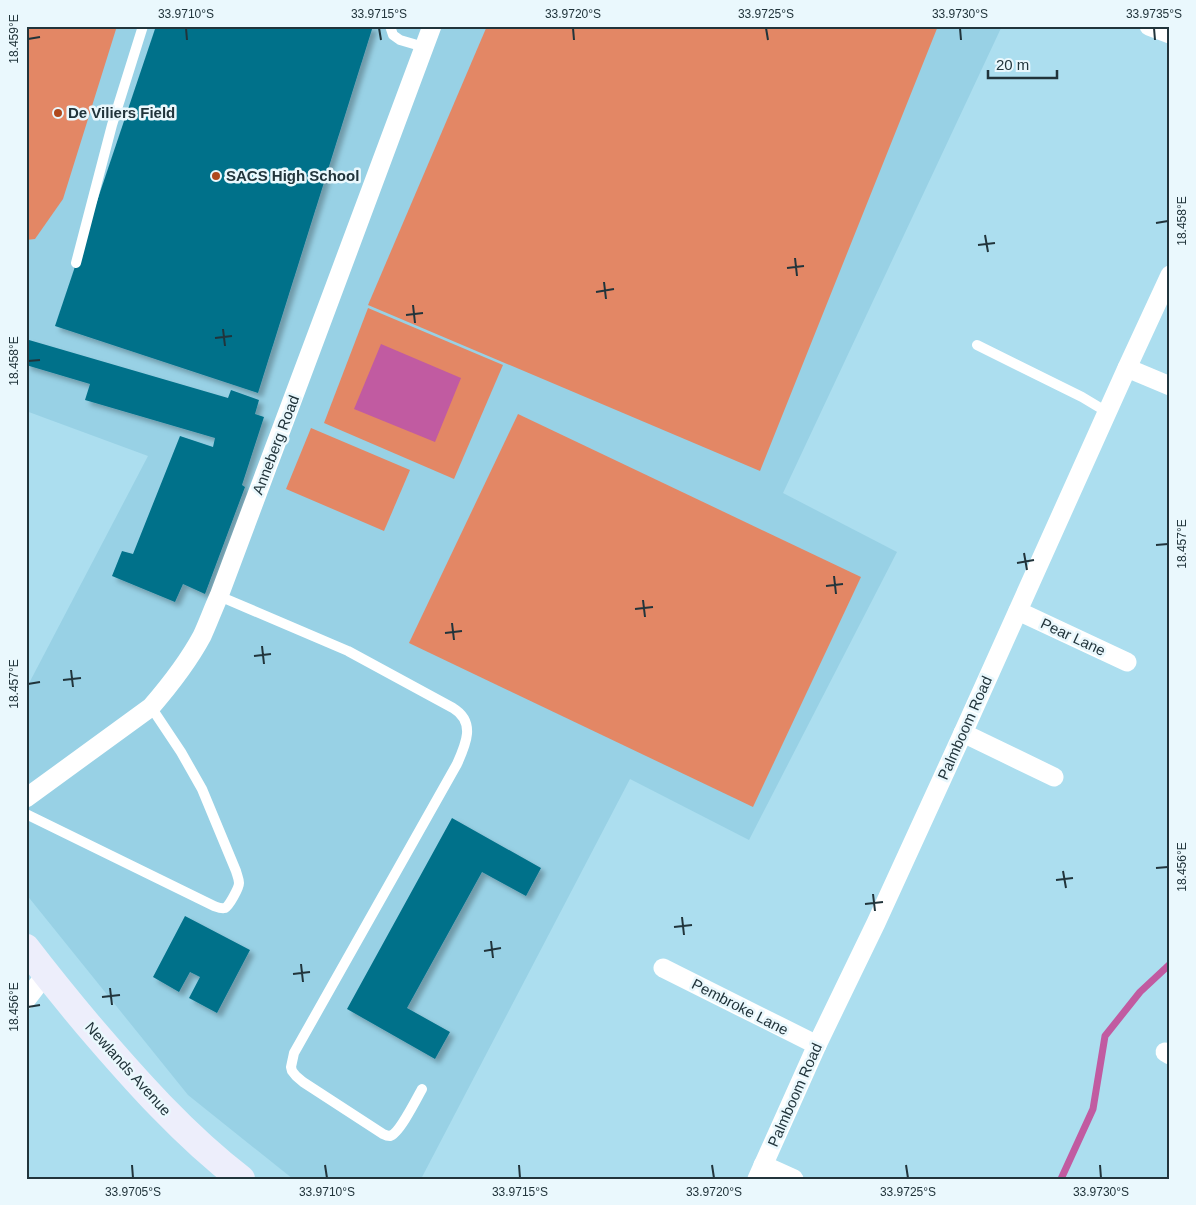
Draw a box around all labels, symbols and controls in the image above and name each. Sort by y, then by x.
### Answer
text: 33.9710°S [158,7,214,21]
text: 33.9715°S [351,7,407,21]
text: 33.9720°S [545,7,601,21]
text: 33.9725°S [738,7,794,21]
text: 33.9730°S [932,7,988,21]
text: 33.9735°S [1126,7,1182,21]
text: 18.459°E [7,14,21,64]
scale bar [988,48,1057,80]
text: 20 m [996,56,1029,73]
place label: De Viliers Field [68,104,175,121]
marker: De Viliers Field [52,107,64,119]
place label: SACS High School [226,167,359,184]
marker: SACS High School [210,170,222,182]
text: 18.458°E [1175,196,1189,246]
text: 18.458°E [7,336,21,386]
street label: Anneberg Road [249,393,302,497]
text: 18.457°E [1175,519,1189,569]
street label: Pear Lane [1038,614,1108,659]
text: 18.457°E [7,659,21,709]
street label: Palmboom Road [934,673,995,782]
text: 18.456°E [1175,842,1189,892]
street label: Pembroke Lane [689,975,791,1038]
text: 18.456°E [7,982,21,1032]
street label: Newlands Avenue [82,1018,175,1119]
street label: Palmboom Road [764,1040,825,1149]
text: 33.9705°S [105,1185,161,1199]
text: 33.9710°S [299,1185,355,1199]
text: 33.9715°S [492,1185,548,1199]
text: 33.9720°S [686,1185,742,1199]
text: 33.9725°S [880,1185,936,1199]
text: 33.9730°S [1073,1185,1129,1199]

